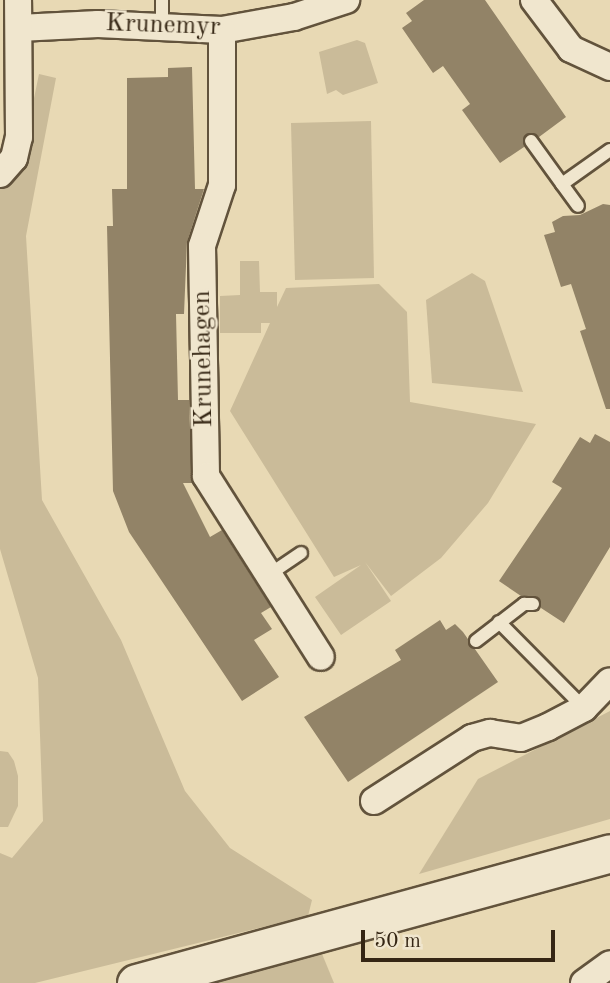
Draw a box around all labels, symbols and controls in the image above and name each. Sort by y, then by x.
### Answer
street label: Krunemyr [105,8,221,44]
street label: Krunehagen [187,290,221,428]
scale bar [365,916,559,960]
text: 50 m [374,931,421,952]

